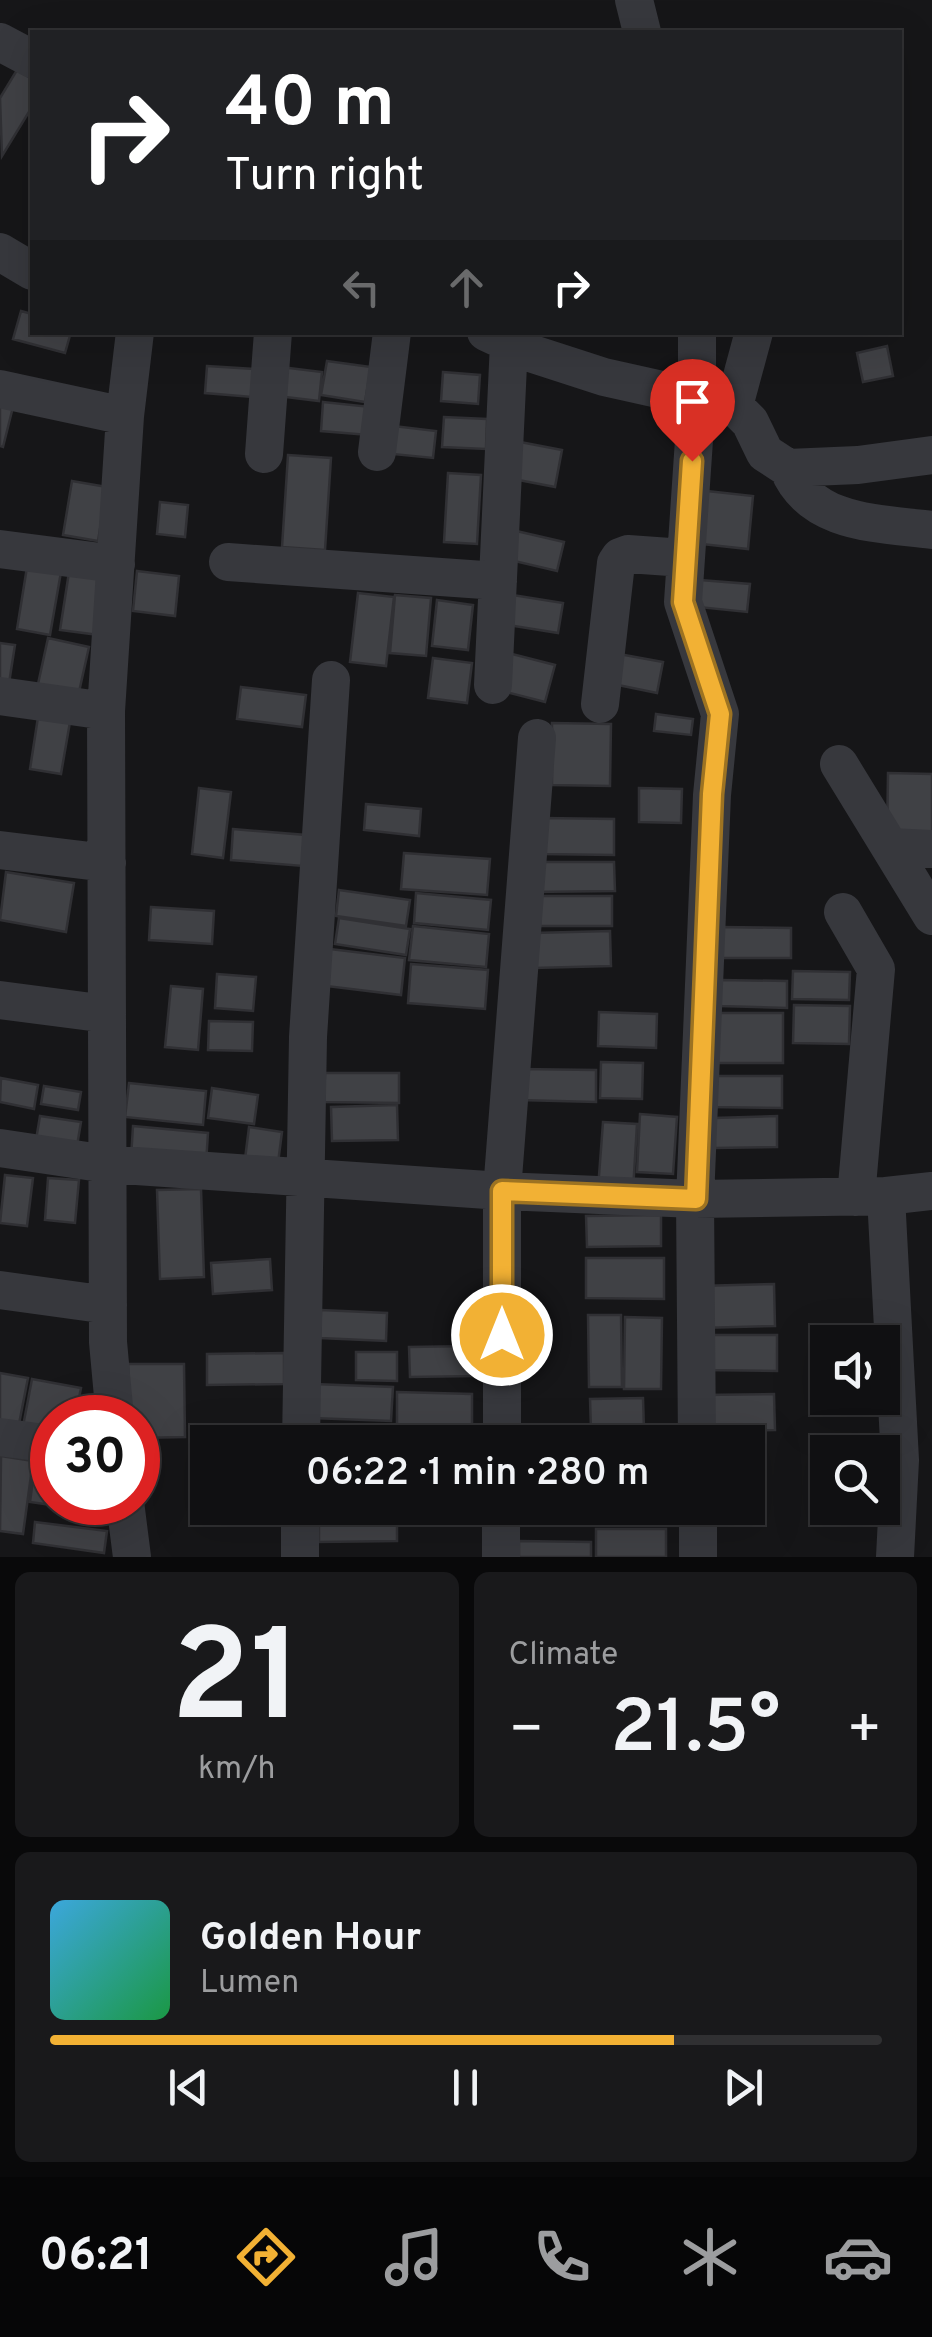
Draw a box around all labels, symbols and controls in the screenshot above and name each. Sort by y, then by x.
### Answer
text: 40 m [225,62,395,151]
icon: right [60,70,190,200]
text: Turn right [225,149,424,206]
icon: left [334,260,389,315]
icon: ahead [439,260,494,315]
icon: right [544,260,599,315]
pin [650,359,735,462]
icon: arrive [665,374,720,429]
position arrow [450,1283,554,1387]
map controls [810,1325,900,1525]
button: sound [810,1325,900,1415]
speed limit sign: 30 [30,1395,160,1525]
button: search [810,1435,900,1525]
text: 06:22 · 1 min · 280 m [306,1450,649,1499]
text: 21 [171,1602,303,1767]
text: Climate [509,1636,618,1676]
text: 21.5° [610,1684,780,1779]
text: − [509,1697,544,1767]
text: + [847,1697,882,1767]
text: km/h [198,1750,276,1790]
text: Golden Hour [200,1915,421,1964]
text: Lumen [200,1964,299,2004]
icon: previous [161,2060,216,2115]
icon: pause [438,2060,493,2115]
icon: next [716,2060,771,2115]
icon: directions [231,2222,301,2292]
icon: music [379,2222,449,2292]
icon: phone [527,2222,597,2292]
icon: climate [675,2222,745,2292]
icon: car [823,2222,893,2292]
text: 06:21 [39,2229,153,2286]

